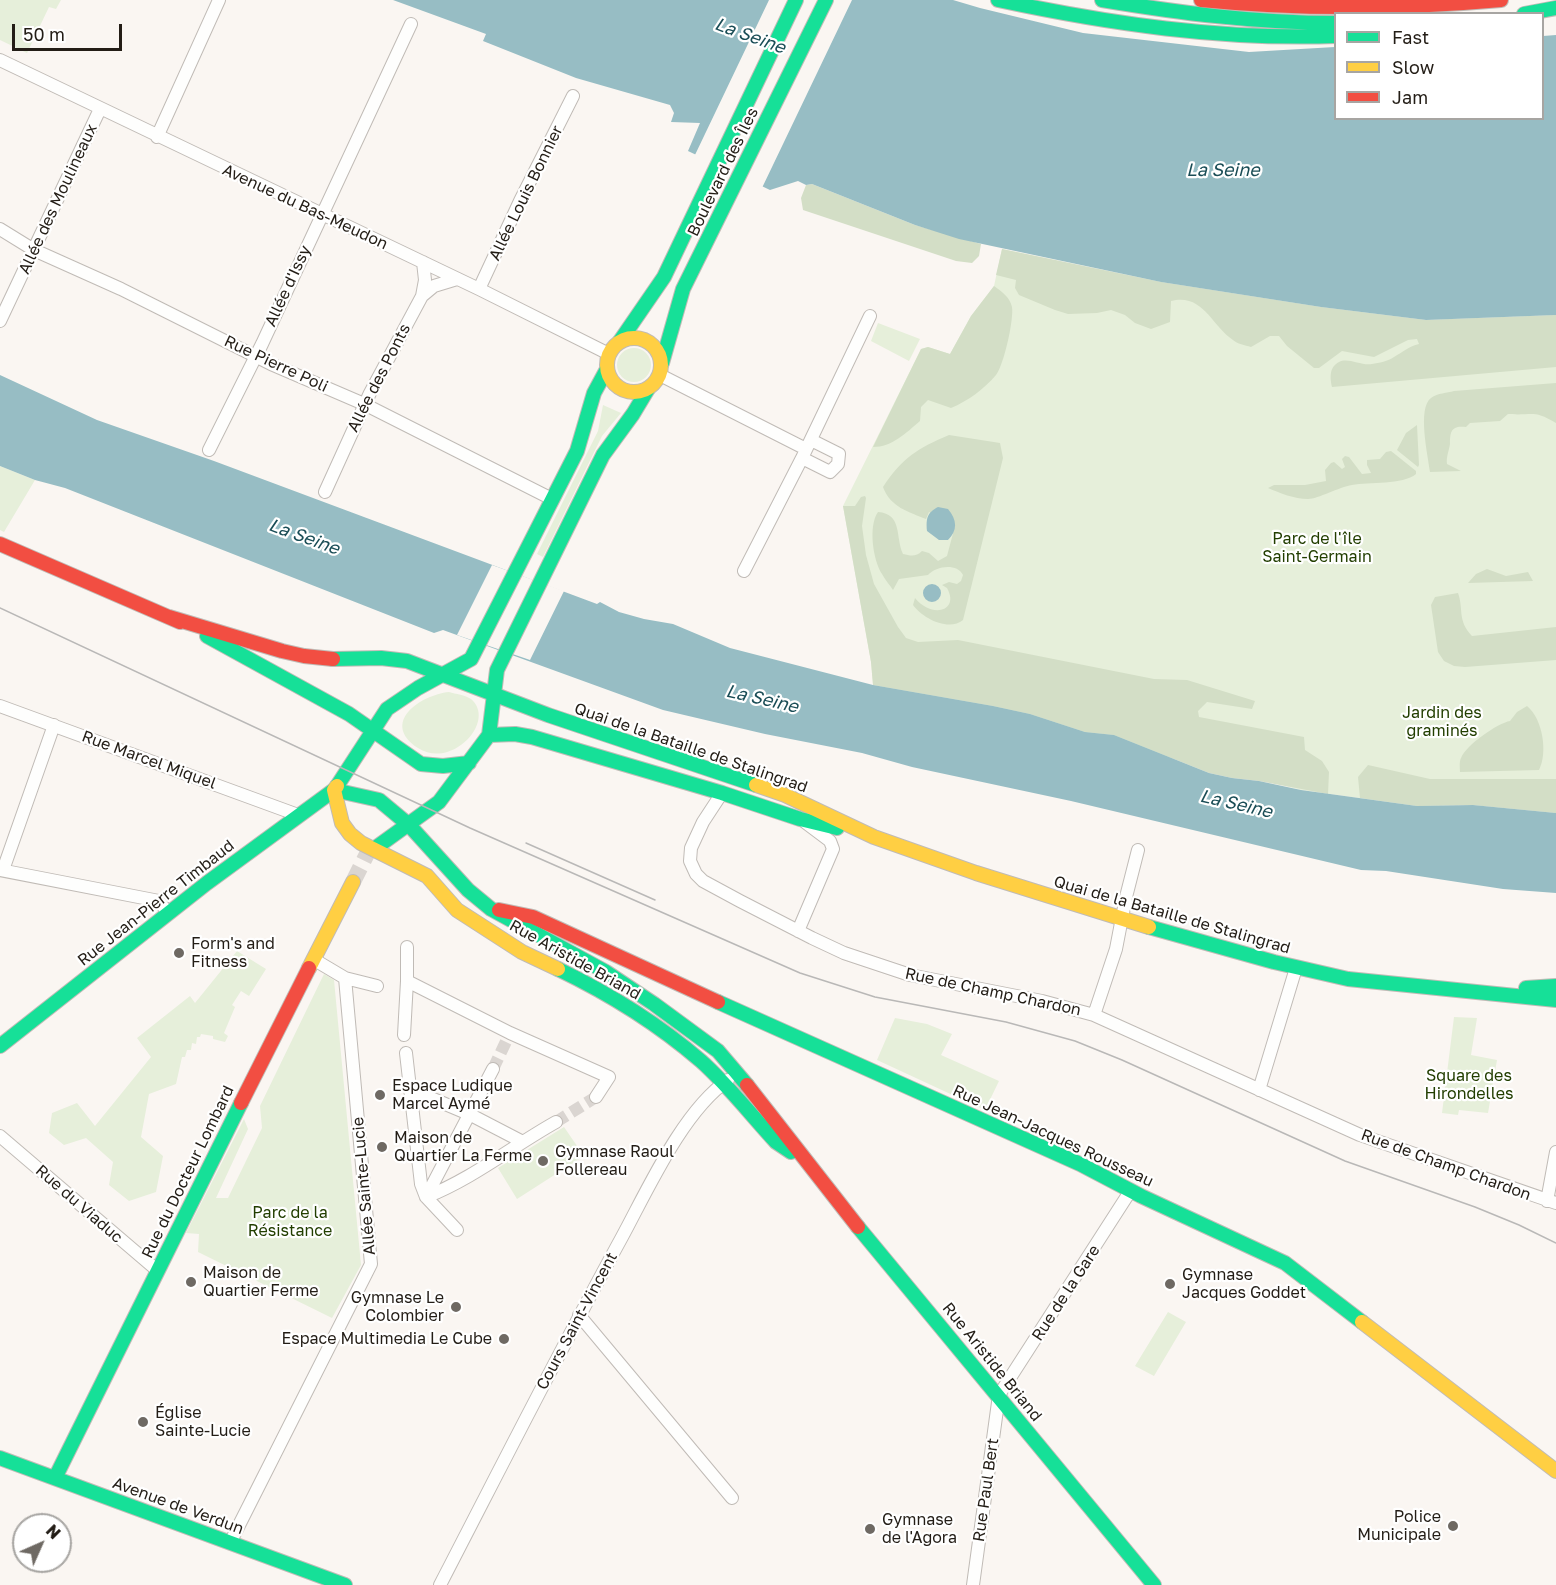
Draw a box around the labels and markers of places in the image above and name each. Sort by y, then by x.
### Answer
place label: Form's and Fitness [191,934,275,972]
marker: Form's and Fitness [172,946,186,960]
place label: Espace Ludique Marcel Aymé [392,1076,513,1114]
marker: Espace Ludique Marcel Aymé [373,1088,387,1102]
place label: Maison de Quartier La Ferme [394,1128,532,1166]
marker: Maison de Quartier La Ferme [375,1140,389,1154]
place label: Gymnase Raoul Follereau [555,1142,674,1180]
marker: Gymnase Raoul Follereau [536,1154,550,1168]
place label: Maison de Quartier Ferme [203,1263,319,1301]
place label: Gymnase Jacques Goddet [1182,1265,1306,1303]
marker: Maison de Quartier Ferme [184,1275,198,1289]
marker: Gymnase Jacques Goddet [1163,1277,1177,1291]
place label: Gymnase Le Colombier [351,1288,444,1326]
marker: Gymnase Le Colombier [449,1300,463,1314]
place label: Espace Multimedia Le Cube [281,1329,492,1349]
marker: Espace Multimedia Le Cube [497,1332,511,1346]
place label: Église Sainte-Lucie [155,1403,251,1441]
marker: Église Sainte-Lucie [136,1415,150,1429]
place label: Police Municipale [1357,1507,1441,1545]
place label: Gymnase de l'Agora [882,1510,957,1548]
marker: Police Municipale [1446,1519,1460,1533]
marker: Gymnase de l'Agora [863,1522,877,1536]

